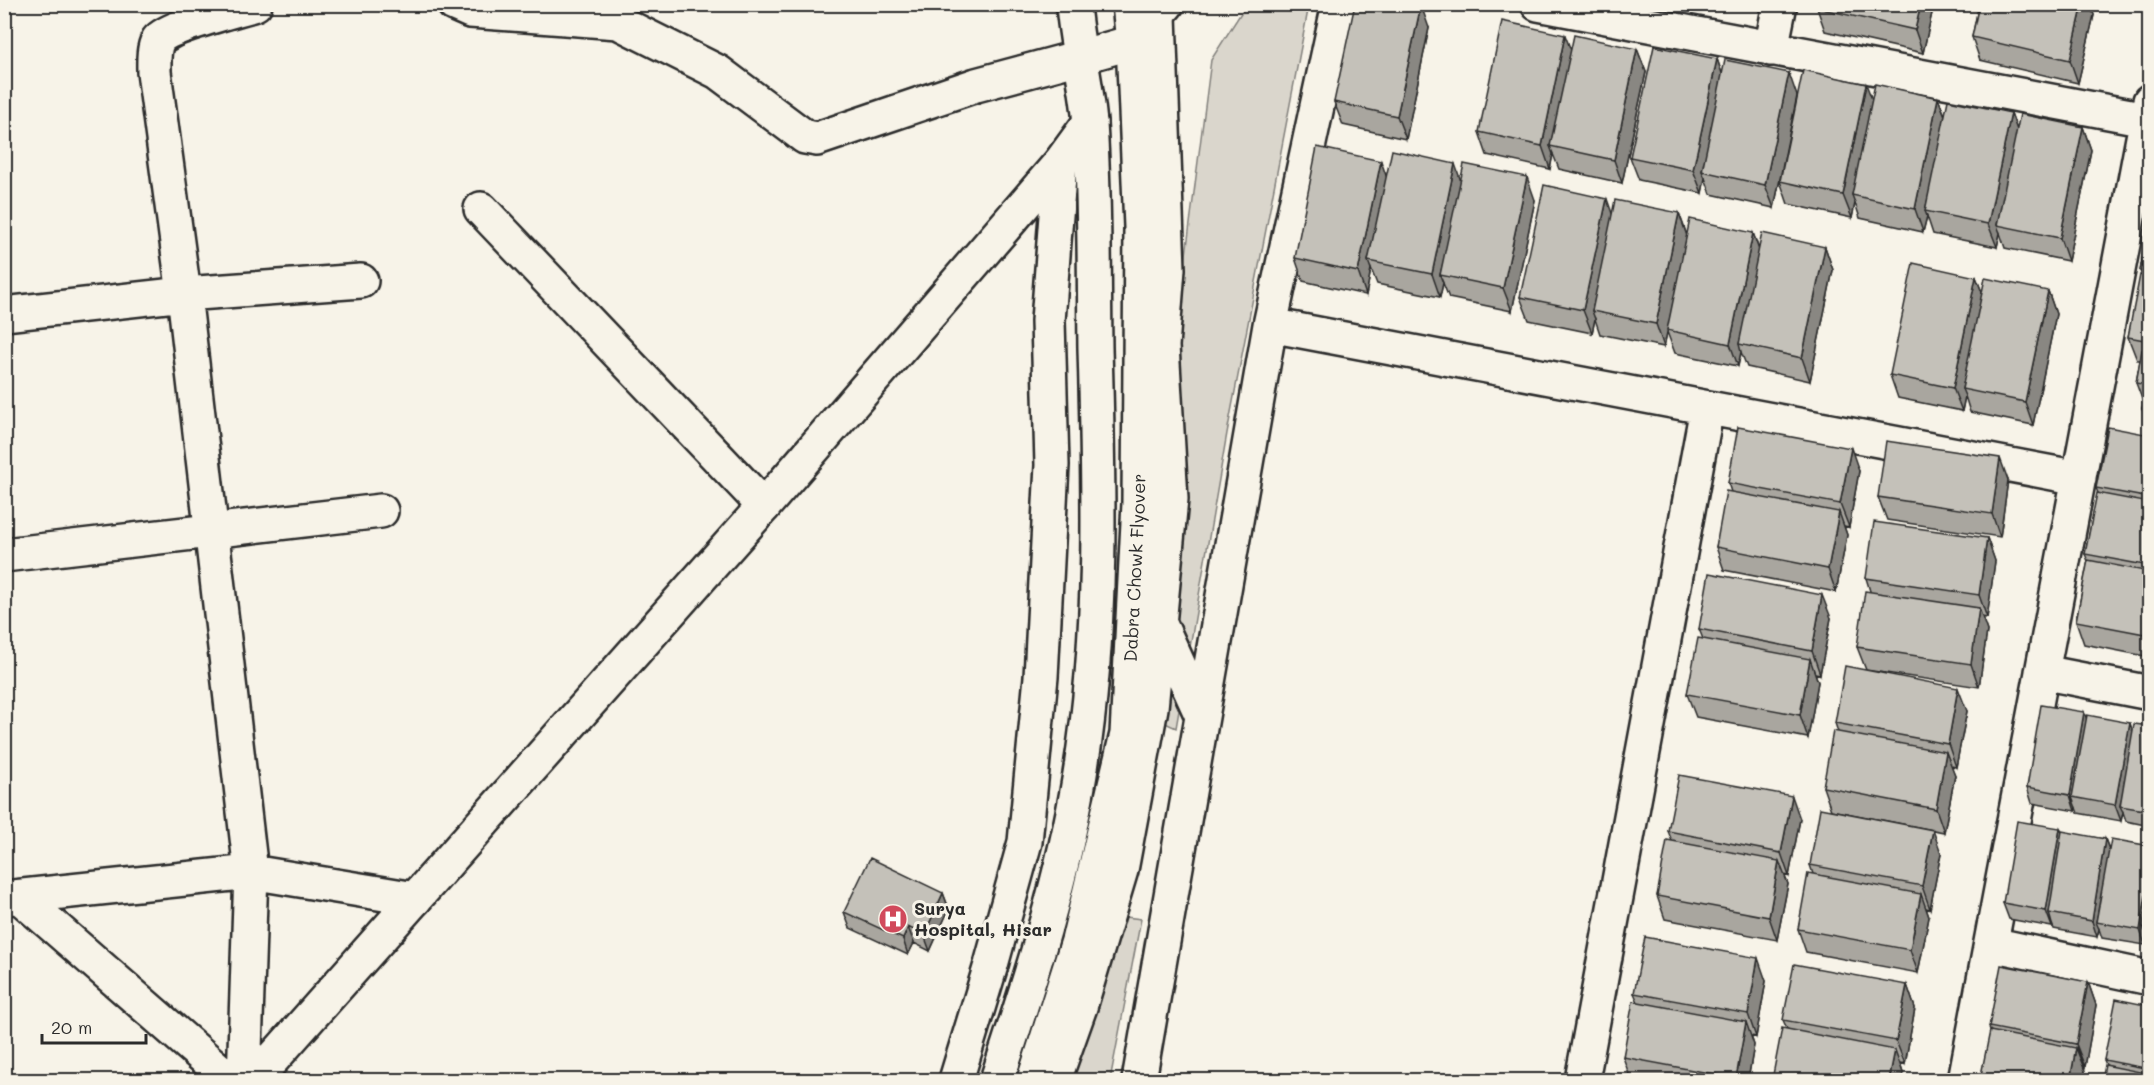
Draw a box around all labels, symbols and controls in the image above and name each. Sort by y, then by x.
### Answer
street label: Dabra Chowk Flyover [1118,473,1150,662]
place label: Surya Hospital, Hisar [914,896,1052,941]
hospital icon: Surya Hospital, Hisar [877,903,909,935]
scale bar [42,1007,146,1045]
text: 20 m [51,1015,92,1039]

